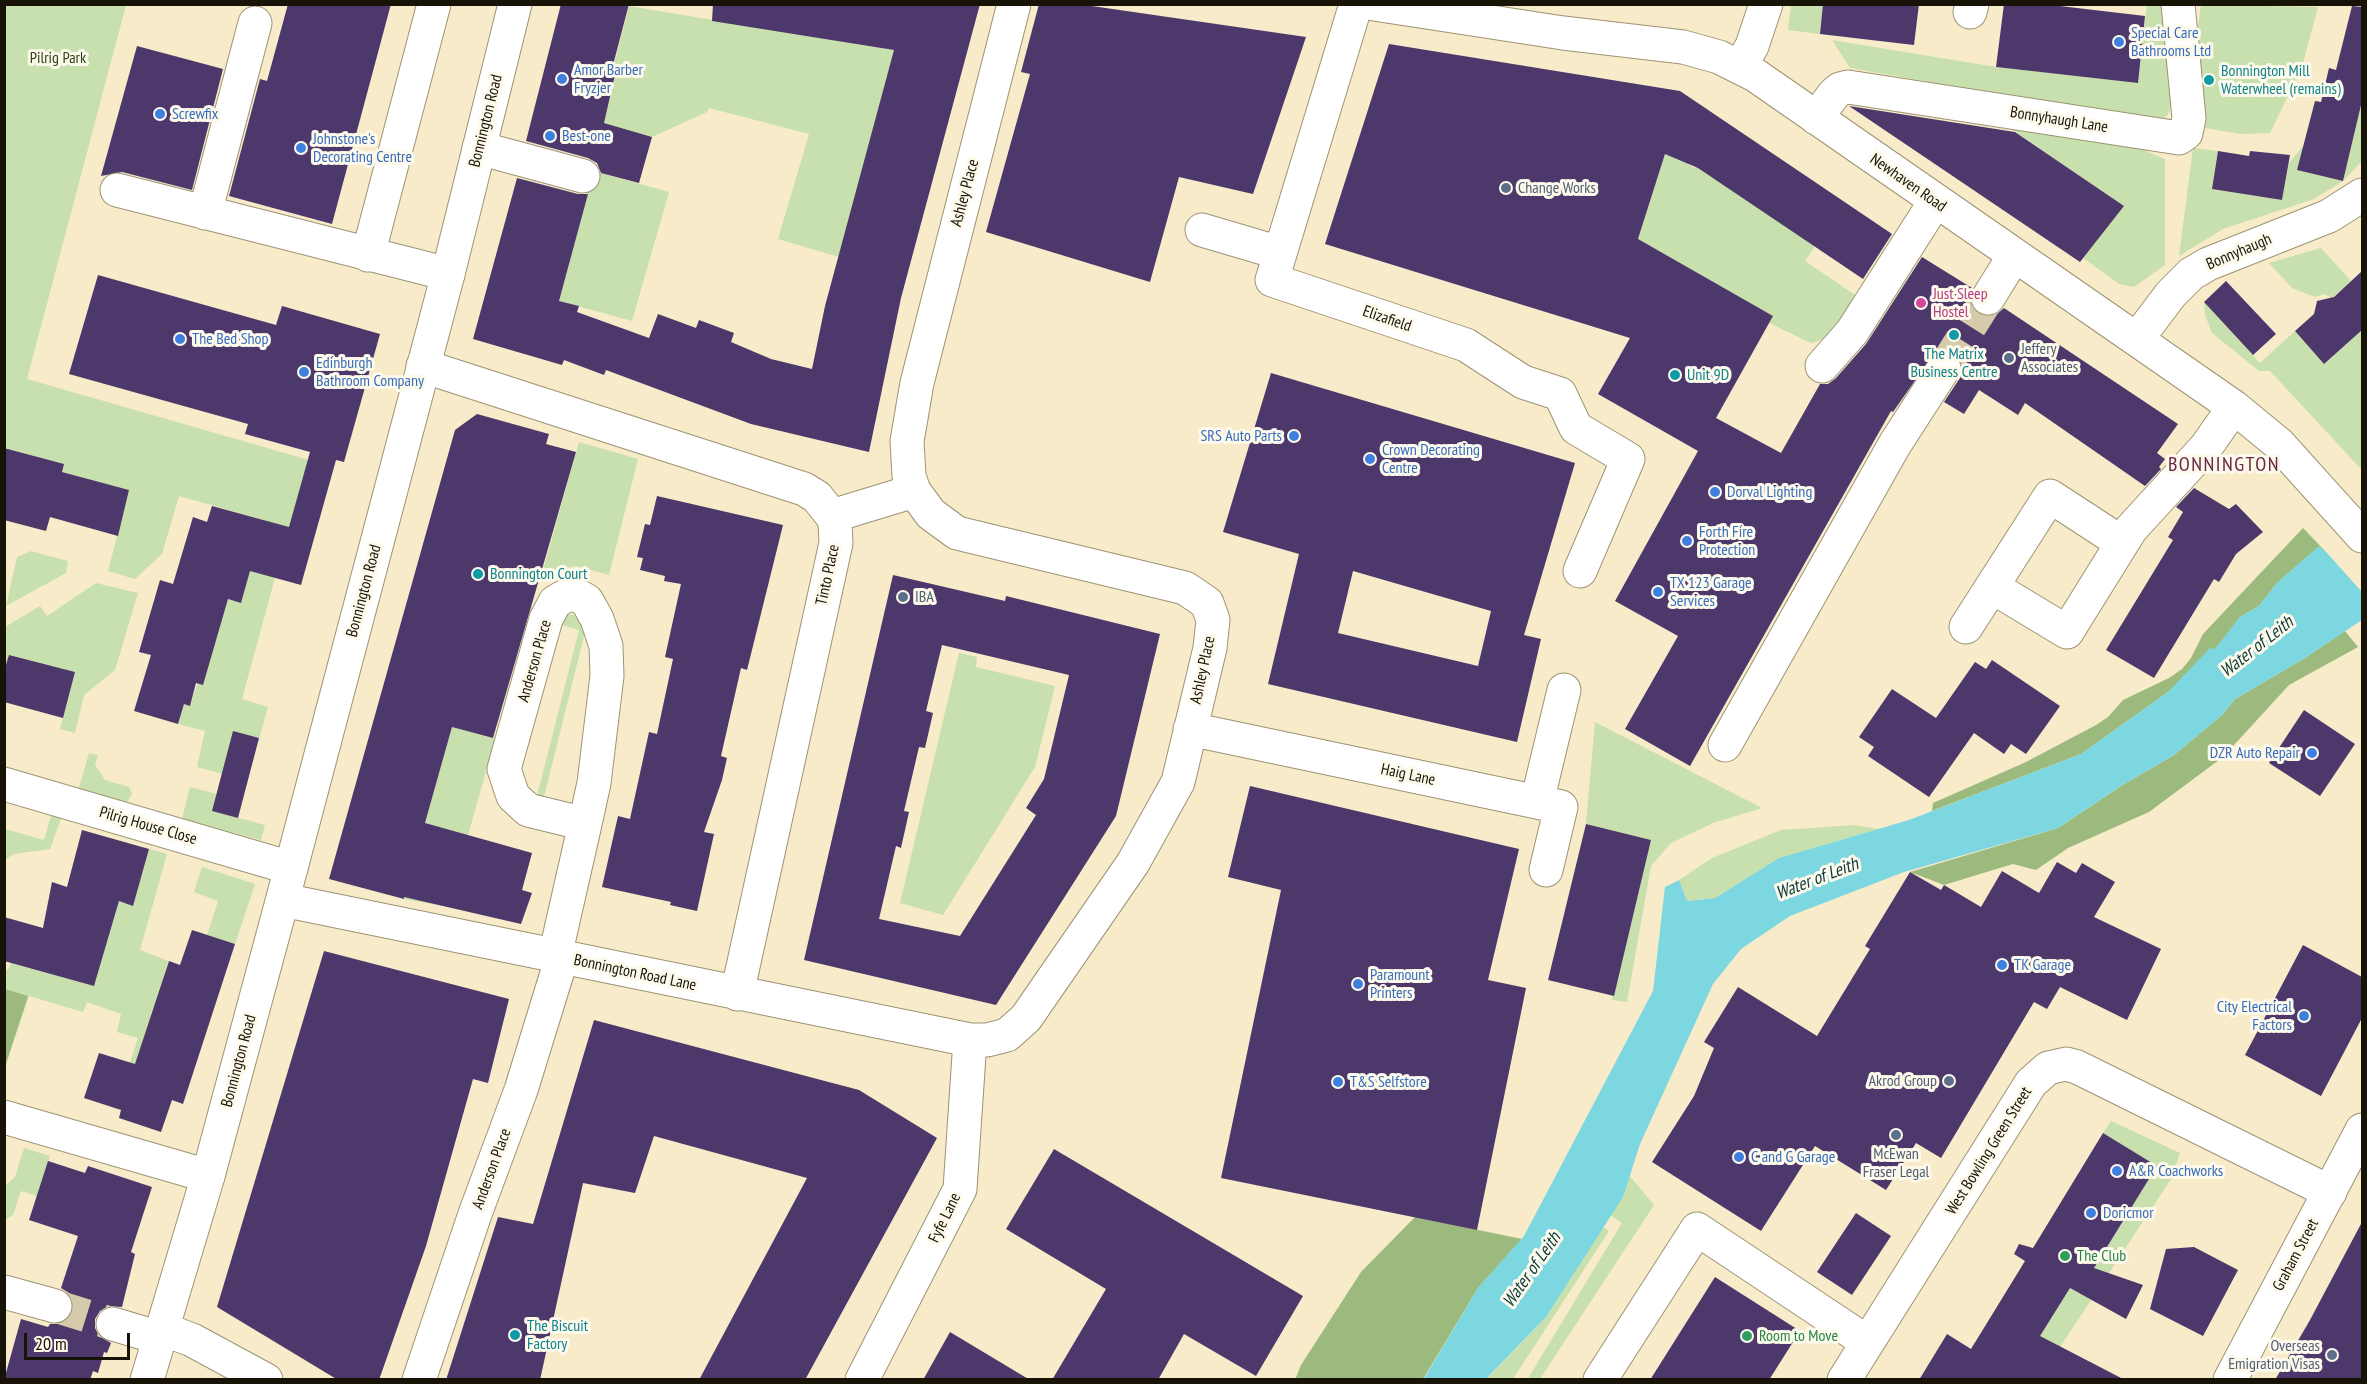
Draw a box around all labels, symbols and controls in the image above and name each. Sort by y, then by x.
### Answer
place label: Special Care Bathrooms Ltd [2131,23,2211,61]
marker: Special Care Bathrooms Ltd [2112,35,2126,49]
park label: Pilrig Park [30,48,86,68]
place label: Amor Barber Fryzjer [574,60,643,98]
place label: Bonnington Mill Waterwheel (remains) [2221,61,2341,99]
marker: Amor Barber Fryzjer [555,72,569,86]
street label: Bonnington Road [465,73,507,169]
marker: Bonnington Mill Waterwheel (remains) [2202,73,2216,87]
street label: Bonnyhaugh Lane [2009,103,2109,137]
place label: Screwfix [172,104,218,124]
marker: Screwfix [153,107,167,121]
place label: Best-one [562,126,611,146]
place label: Johnstone's Decorating Centre [313,129,412,167]
marker: Best-one [543,129,557,143]
marker: Johnstone's Decorating Centre [294,141,308,155]
street label: Newhaven Road [1866,150,1950,216]
street label: Ashley Place [947,157,983,229]
place label: Change Works [1518,178,1596,198]
marker: Change Works [1499,181,1513,195]
street label: Bonnyhaugh [2204,230,2274,274]
place label: Just Sleep Hostel [1933,284,1988,322]
marker: Just Sleep Hostel [1914,296,1928,310]
street label: Elizafield [1360,302,1414,336]
marker: The Matrix Business Centre [1947,328,1961,342]
place label: The Bed Shop [192,329,268,349]
marker: The Bed Shop [173,332,187,346]
place label: Jeffery Associates [2021,339,2078,377]
place label: The Matrix Business Centre [1910,344,1998,382]
marker: Jeffery Associates [2002,351,2016,365]
place label: Edinburgh Bathroom Company [316,353,424,391]
marker: Edinburgh Bathroom Company [297,365,311,379]
place label: Unit 9D [1687,365,1729,385]
marker: Unit 9D [1668,368,1682,382]
place label: SRS Auto Parts [1200,426,1282,446]
marker: SRS Auto Parts [1287,429,1301,443]
place label: Crown Decorating Centre [1382,440,1480,478]
marker: Crown Decorating Centre [1363,452,1377,466]
district label: BONNINGTON [2168,453,2280,477]
place label: Dorval Lighting [1727,482,1812,502]
marker: Dorval Lighting [1708,485,1722,499]
place label: Forth Fire Protection [1699,522,1755,560]
marker: Forth Fire Protection [1680,534,1694,548]
street label: Bonnington Road [342,543,386,639]
street label: Tinto Place [812,543,844,607]
place label: Bonnington Court [490,564,587,584]
marker: Bonnington Court [471,567,485,581]
place label: TX 123 Garage Services [1670,573,1752,611]
marker: TX 123 Garage Services [1651,585,1665,599]
place label: IBA [915,587,934,607]
marker: IBA [896,590,910,604]
water label: Water of Leith [2216,612,2298,682]
street label: Anderson Place [514,618,556,704]
street label: Ashley Place [1186,634,1220,706]
place label: DZR Auto Repair [2210,743,2300,763]
marker: DZR Auto Repair [2305,746,2319,760]
street label: Haig Lane [1379,760,1437,790]
street label: Pilrig House Close [97,803,199,849]
water label: Water of Leith [1773,853,1861,905]
street label: Bonnington Road Lane [572,951,698,995]
place label: TK Garage [2014,955,2071,975]
marker: TK Garage [1995,958,2009,972]
place label: Paramount Printers [1370,965,1430,1003]
marker: Paramount Printers [1351,977,1365,991]
place label: City Electrical Factors [2217,997,2292,1035]
marker: City Electrical Factors [2297,1009,2311,1023]
street label: Bonnington Road [217,1013,261,1109]
place label: Akrod Group [1869,1071,1937,1091]
place label: T&S Selfstore [1350,1072,1427,1092]
marker: Akrod Group [1942,1074,1956,1088]
marker: T&S Selfstore [1331,1075,1345,1089]
street label: West Bowling Green Street [1942,1084,2036,1218]
street label: Anderson Place [469,1126,515,1212]
marker: McEwan Fraser Legal [1889,1128,1903,1142]
place label: McEwan Fraser Legal [1863,1144,1929,1182]
place label: C and G Garage [1751,1147,1835,1167]
marker: C and G Garage [1732,1150,1746,1164]
place label: A&R Coachworks [2129,1161,2223,1181]
marker: A&R Coachworks [2110,1164,2124,1178]
street label: Fyfe Lane [925,1190,965,1246]
place label: Doricmor [2103,1203,2154,1223]
marker: Doricmor [2084,1206,2098,1220]
street label: Graham Street [2269,1216,2323,1294]
water label: Water of Leith [1498,1228,1566,1312]
place label: The Club [2077,1246,2126,1266]
marker: The Club [2058,1249,2072,1263]
place label: The Biscuit Factory [527,1316,588,1354]
scale bar [27,1321,134,1359]
place label: Room to Move [1759,1326,1838,1346]
marker: The Biscuit Factory [508,1328,522,1342]
marker: Room to Move [1740,1329,1754,1343]
text: 20 m [35,1332,67,1355]
place label: Overseas Emigration Visas [2228,1336,2320,1374]
marker: Overseas Emigration Visas [2325,1348,2339,1362]

